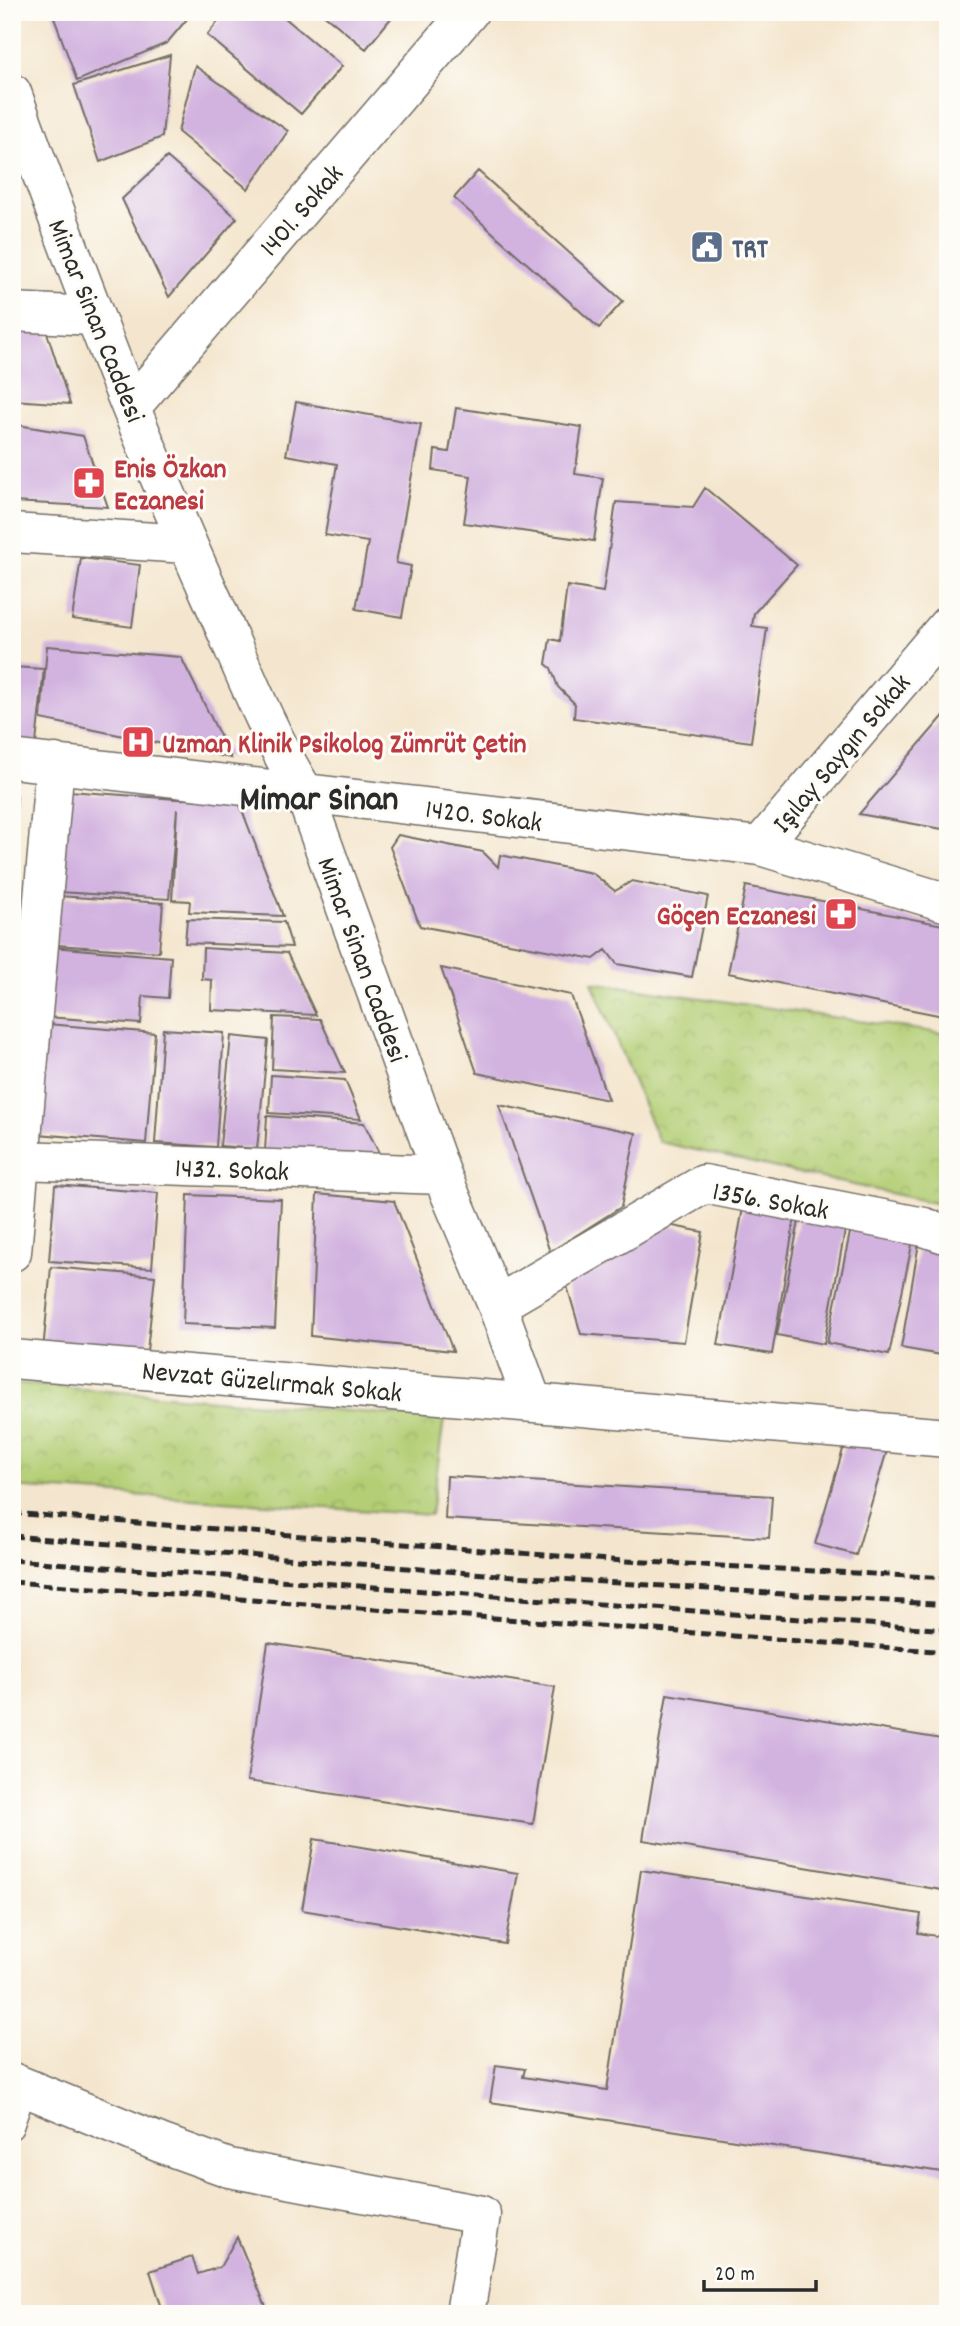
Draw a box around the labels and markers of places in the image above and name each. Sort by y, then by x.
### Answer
public building icon: TRT [688,228,726,266]
place label: TRT [732,232,769,272]
place label: Enis Özkan Eczanesi [114,452,226,524]
pharmacy icon: Enis Özkan Eczanesi [70,464,108,502]
hospital icon: Uzman Klinik Psikolog Zümrüt Çetin [119,723,157,761]
place label: Uzman Klinik Psikolog Zümrüt Çetin [162,727,527,767]
pharmacy icon: Göçen Eczanesi [822,895,860,933]
place label: Göçen Eczanesi [657,899,816,939]

